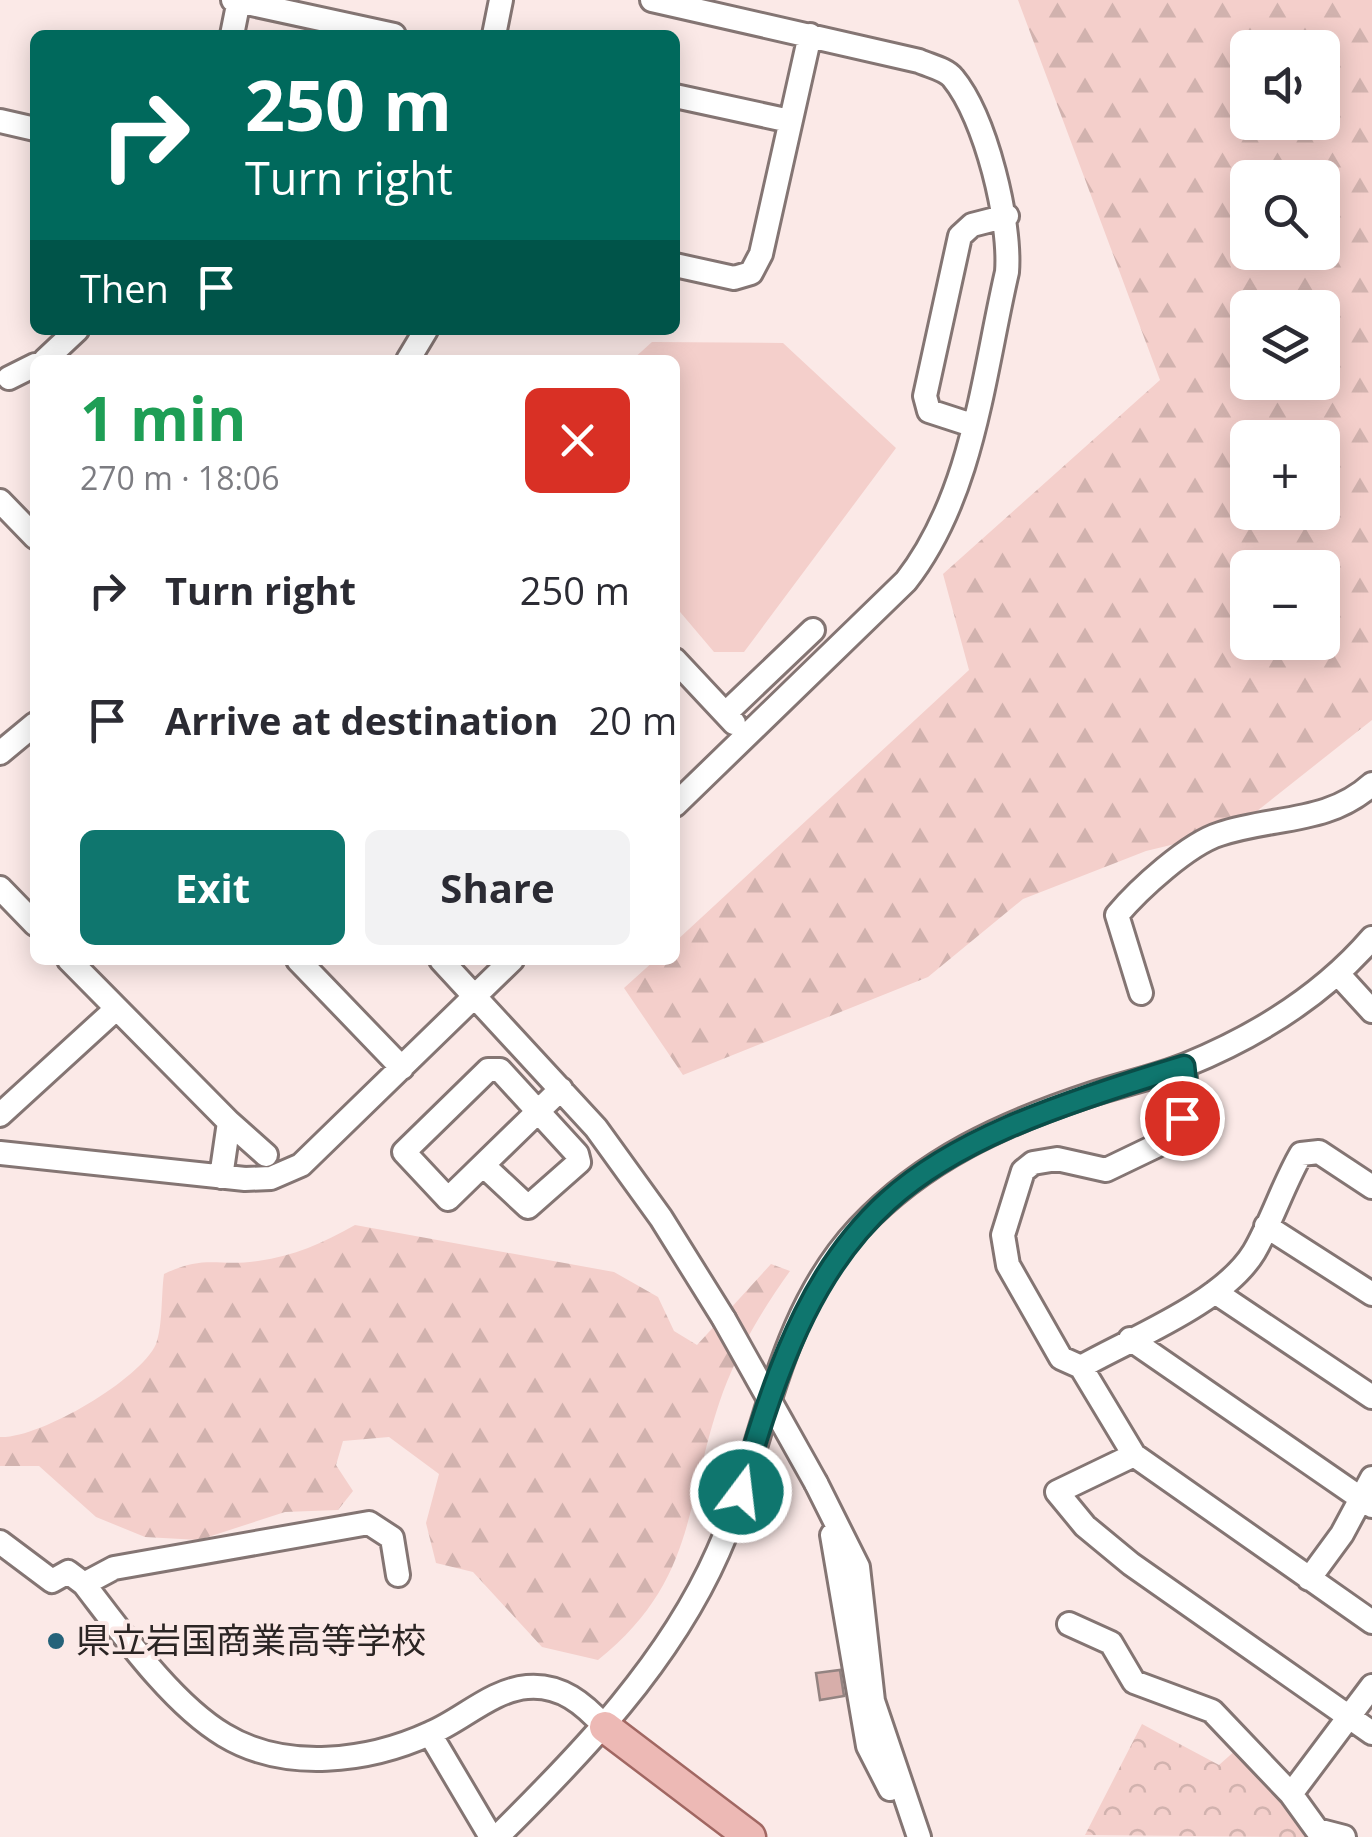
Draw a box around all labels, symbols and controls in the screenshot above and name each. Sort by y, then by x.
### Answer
map controls [1230,30,1340,660]
button: sound [1230,30,1340,140]
text: 250 m [245,56,452,152]
icon: right [80,70,210,200]
text: Turn right [245,147,453,208]
button: search [1230,160,1340,270]
icon: arrive [189,260,244,315]
text: Then [80,262,169,314]
button: layers [1230,290,1340,400]
text: 1 min [80,377,247,459]
button: close [525,388,630,493]
button: + [1230,420,1340,530]
text: 270 m · 18:06 [80,456,279,499]
button: − [1230,550,1340,660]
icon: right [80,563,135,618]
text: Turn right [165,564,356,616]
text: 250 m [520,564,630,616]
icon: arrive [80,693,135,748]
text: Arrive at destination [165,694,559,746]
text: 20 m [589,694,677,746]
button: Exit [80,830,345,945]
button: Share [365,830,630,945]
pin [1140,1076,1225,1161]
icon: arrive [1155,1091,1210,1146]
position arrow [689,1440,793,1544]
place label: 県立岩国商業高等学校 [76,1616,426,1663]
marker: 県立岩国商業高等学校 [45,1630,67,1652]

